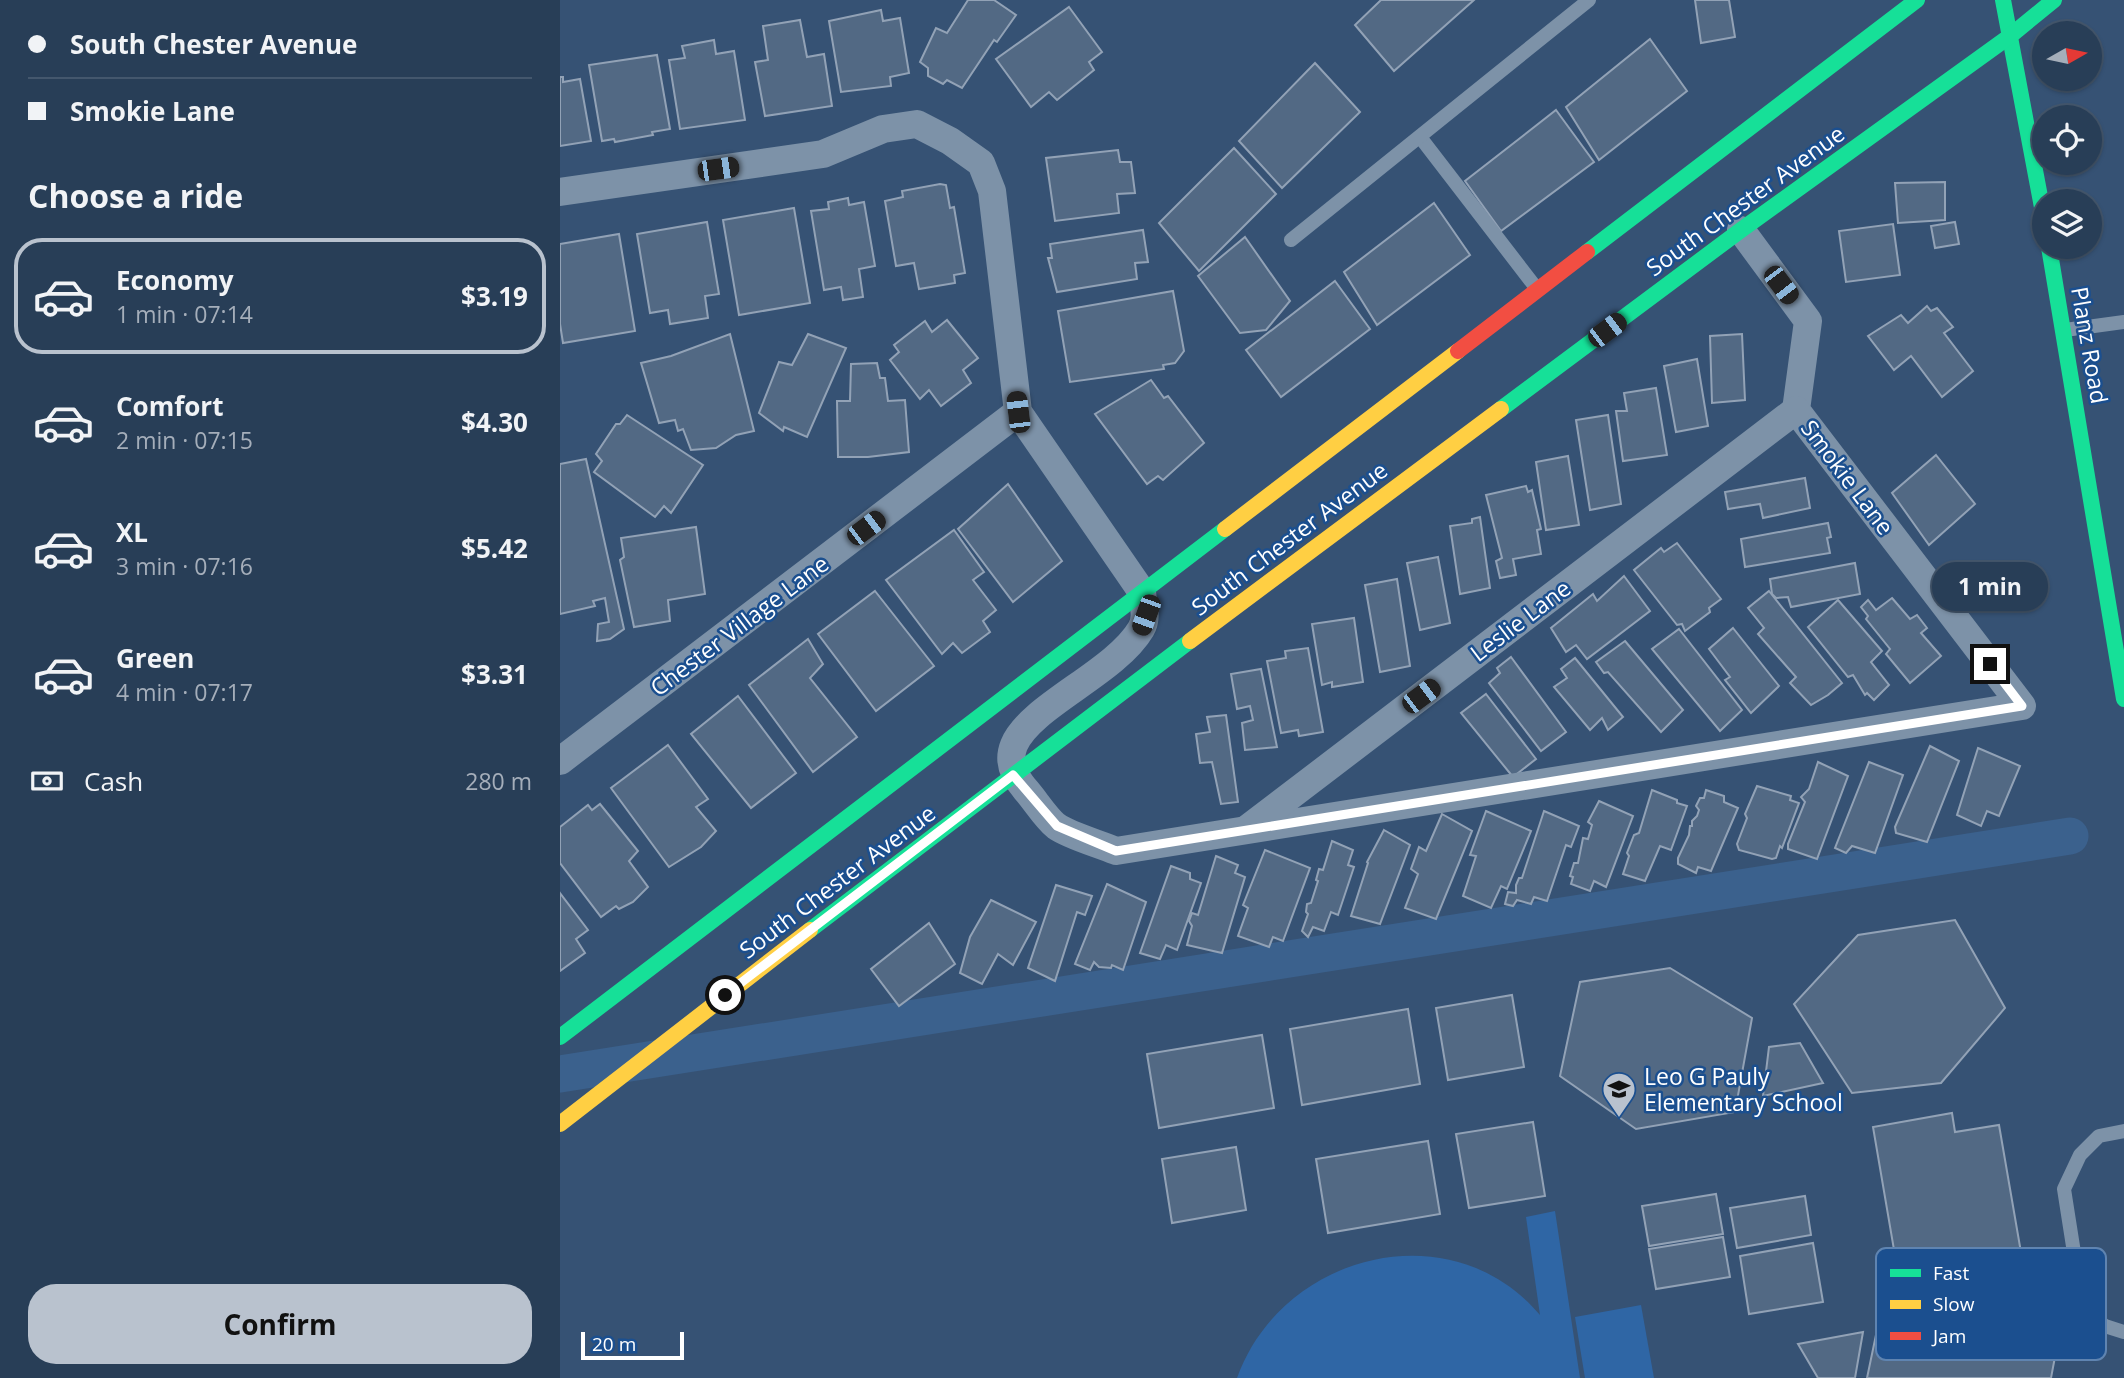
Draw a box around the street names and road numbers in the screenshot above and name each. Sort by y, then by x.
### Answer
street label: South Chester Avenue [1639,117,1851,283]
street label: Planz Road [2064,284,2116,406]
street label: Smokie Lane [1794,413,1902,541]
street label: South Chester Avenue [1184,454,1394,622]
street label: Chester Village Lane [643,547,835,703]
street label: Leslie Lane [1463,572,1577,668]
street label: South Chester Avenue [732,797,942,965]

